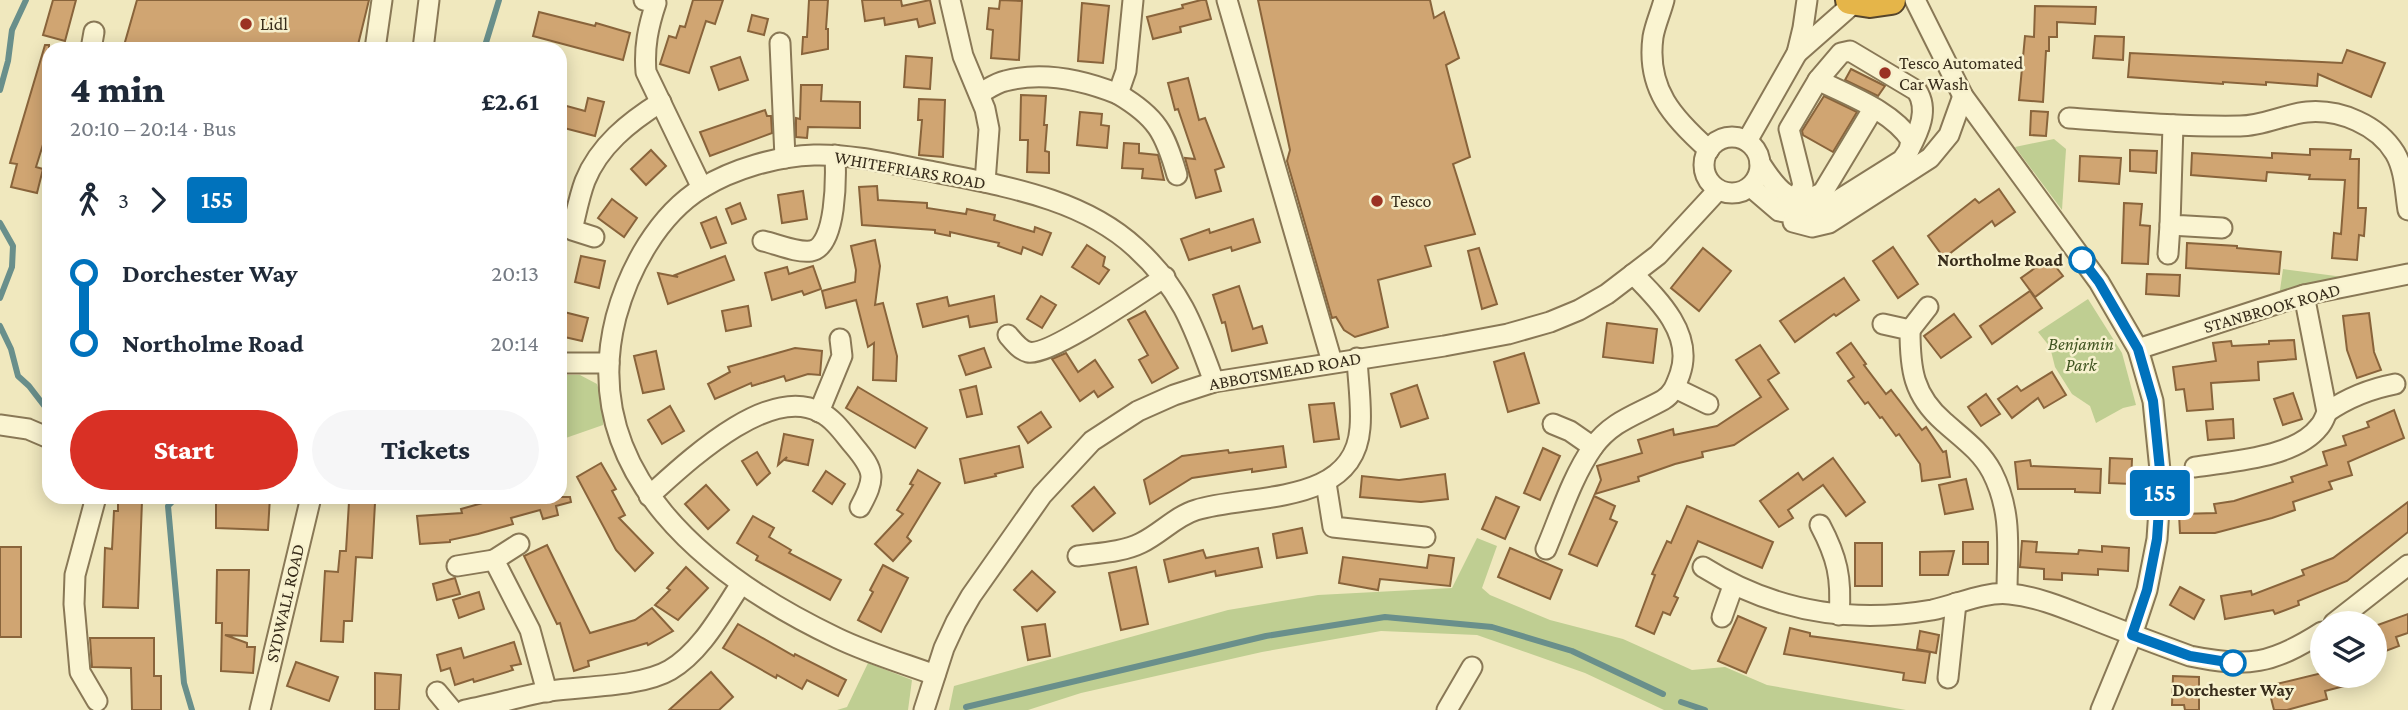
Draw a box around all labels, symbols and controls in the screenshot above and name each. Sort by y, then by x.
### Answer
place label: Lidl [260,14,288,34]
marker: Lidl [238,16,254,32]
place label: Tesco Automated Car Wash [1899,53,2024,94]
marker: Tesco Automated Car Wash [1877,65,1893,81]
text: 4 min [70,68,165,110]
text: £2.61 [481,87,539,116]
text: 20:10 – 20:14 · Bus [70,115,236,141]
street label: WHITEFRIARS ROAD [833,147,987,193]
icon: walk [70,181,108,219]
icon: forward [139,181,177,219]
text: 155 [201,186,233,213]
text: 3 [118,187,129,213]
place label: Tesco [1391,191,1431,211]
marker: Tesco [1369,193,1385,209]
marker: Northolme Road [2069,247,2095,273]
place label: Northolme Road [1937,250,2063,270]
text: Dorchester Way [122,259,298,288]
text: 20:13 [491,260,539,286]
street label: STANBROOK ROAD [2201,279,2343,337]
text: Northolme Road [122,329,304,358]
text: 20:14 [490,330,539,356]
park label: Benjamin Park [2048,334,2114,375]
street label: ABBOTSMEAD ROAD [1207,348,1363,394]
button: Start [70,410,298,490]
button: Tickets [312,410,539,490]
line badge: 155 [2120,470,2200,516]
text: 155 [2144,479,2176,506]
street label: SYDWALL ROAD [262,542,308,664]
map controls [2310,611,2387,688]
button: layers [2310,611,2387,688]
marker: Dorchester Way [2220,650,2246,676]
place label: Dorchester Way [2172,680,2294,700]

